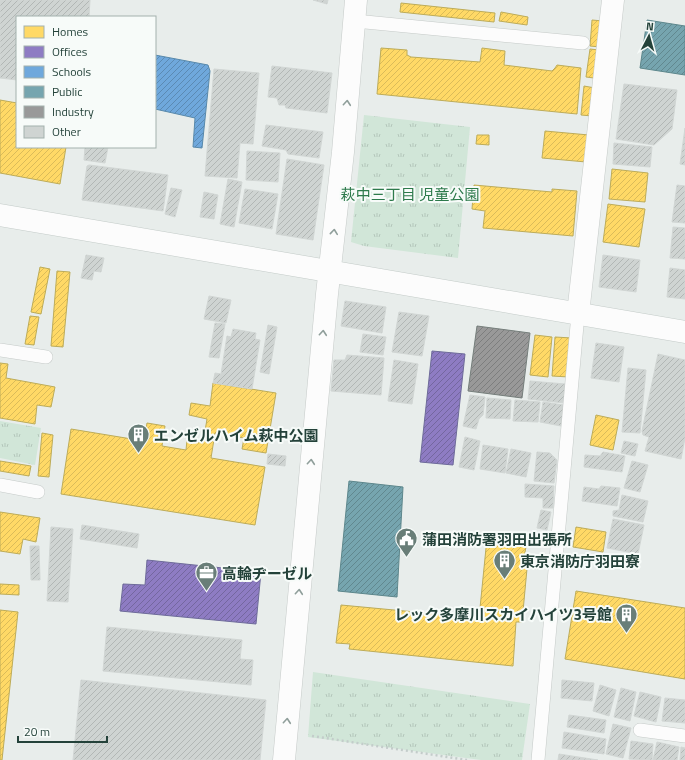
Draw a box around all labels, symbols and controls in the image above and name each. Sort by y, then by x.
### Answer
legend [16,16,156,148]
north arrow [629,16,669,56]
text: N [645,18,655,34]
text: Homes [52,22,88,41]
text: Offices [52,42,88,61]
text: Schools [52,62,92,81]
text: Public [52,82,82,101]
one-way arrow [343,100,352,106]
text: Industry [52,102,94,121]
text: Other [52,122,81,141]
park label: 萩中三丁目 児童公園 [341,183,479,206]
one-way arrow [330,229,339,235]
one-way arrow [319,330,328,336]
building icon: エンゼルハイム萩中公園 [126,422,152,455]
place label: エンゼルハイム萩中公園 [154,424,318,447]
one-way arrow [307,459,316,465]
public building icon: 蒲田消防署羽田出張所 [393,526,419,559]
place label: 蒲田消防署羽田出張所 [422,528,572,551]
building icon: 東京消防庁羽田寮 [491,548,517,581]
place label: 東京消防庁羽田寮 [520,550,640,573]
office icon: 高輪ヂーゼル [194,560,220,593]
place label: 高輪ヂーゼル [222,562,312,585]
one-way arrow [295,589,304,595]
building icon: レック多摩川スカイハイツ3号館 [614,601,640,634]
place label: レック多摩川スカイハイツ3号館 [394,603,612,626]
scale bar [18,718,107,744]
one-way arrow [283,718,292,724]
text: 20 m [24,722,50,741]

